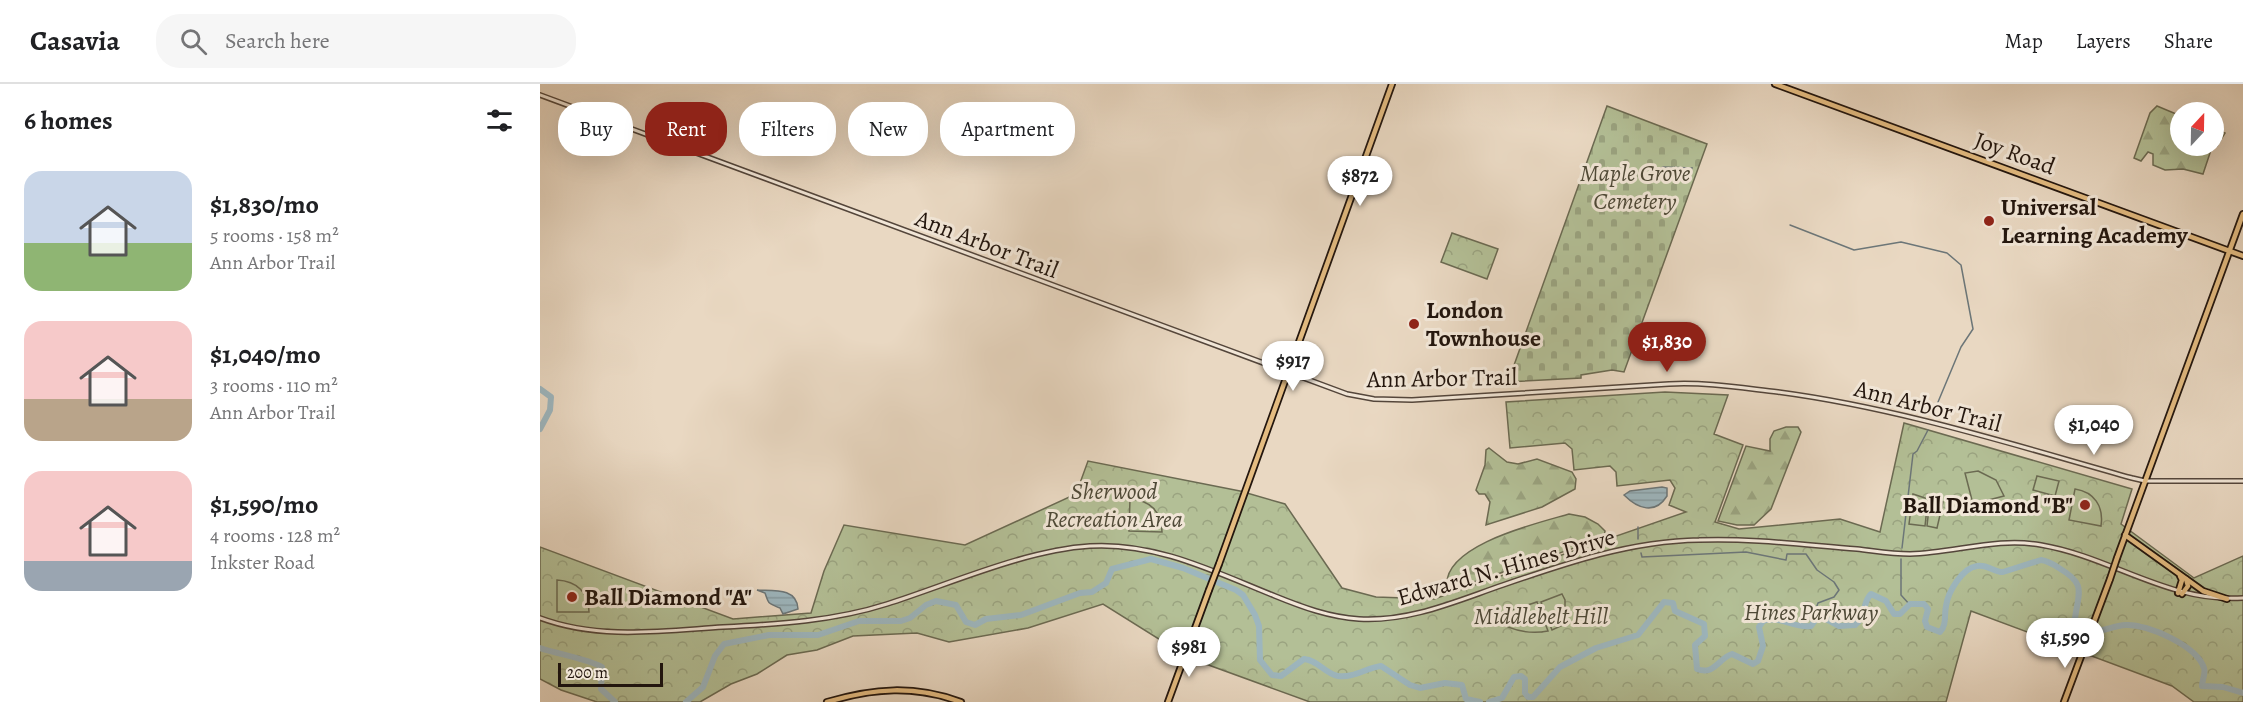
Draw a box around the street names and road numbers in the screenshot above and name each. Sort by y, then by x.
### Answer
street label: Joy Road [1970,124,2060,182]
street label: Ann Arbor Trail [910,202,1063,286]
street label: Ann Arbor Trail [1365,361,1518,395]
street label: Ann Arbor Trail [1850,372,2005,440]
street label: Edward N. Hines Drive [1393,521,1619,613]

